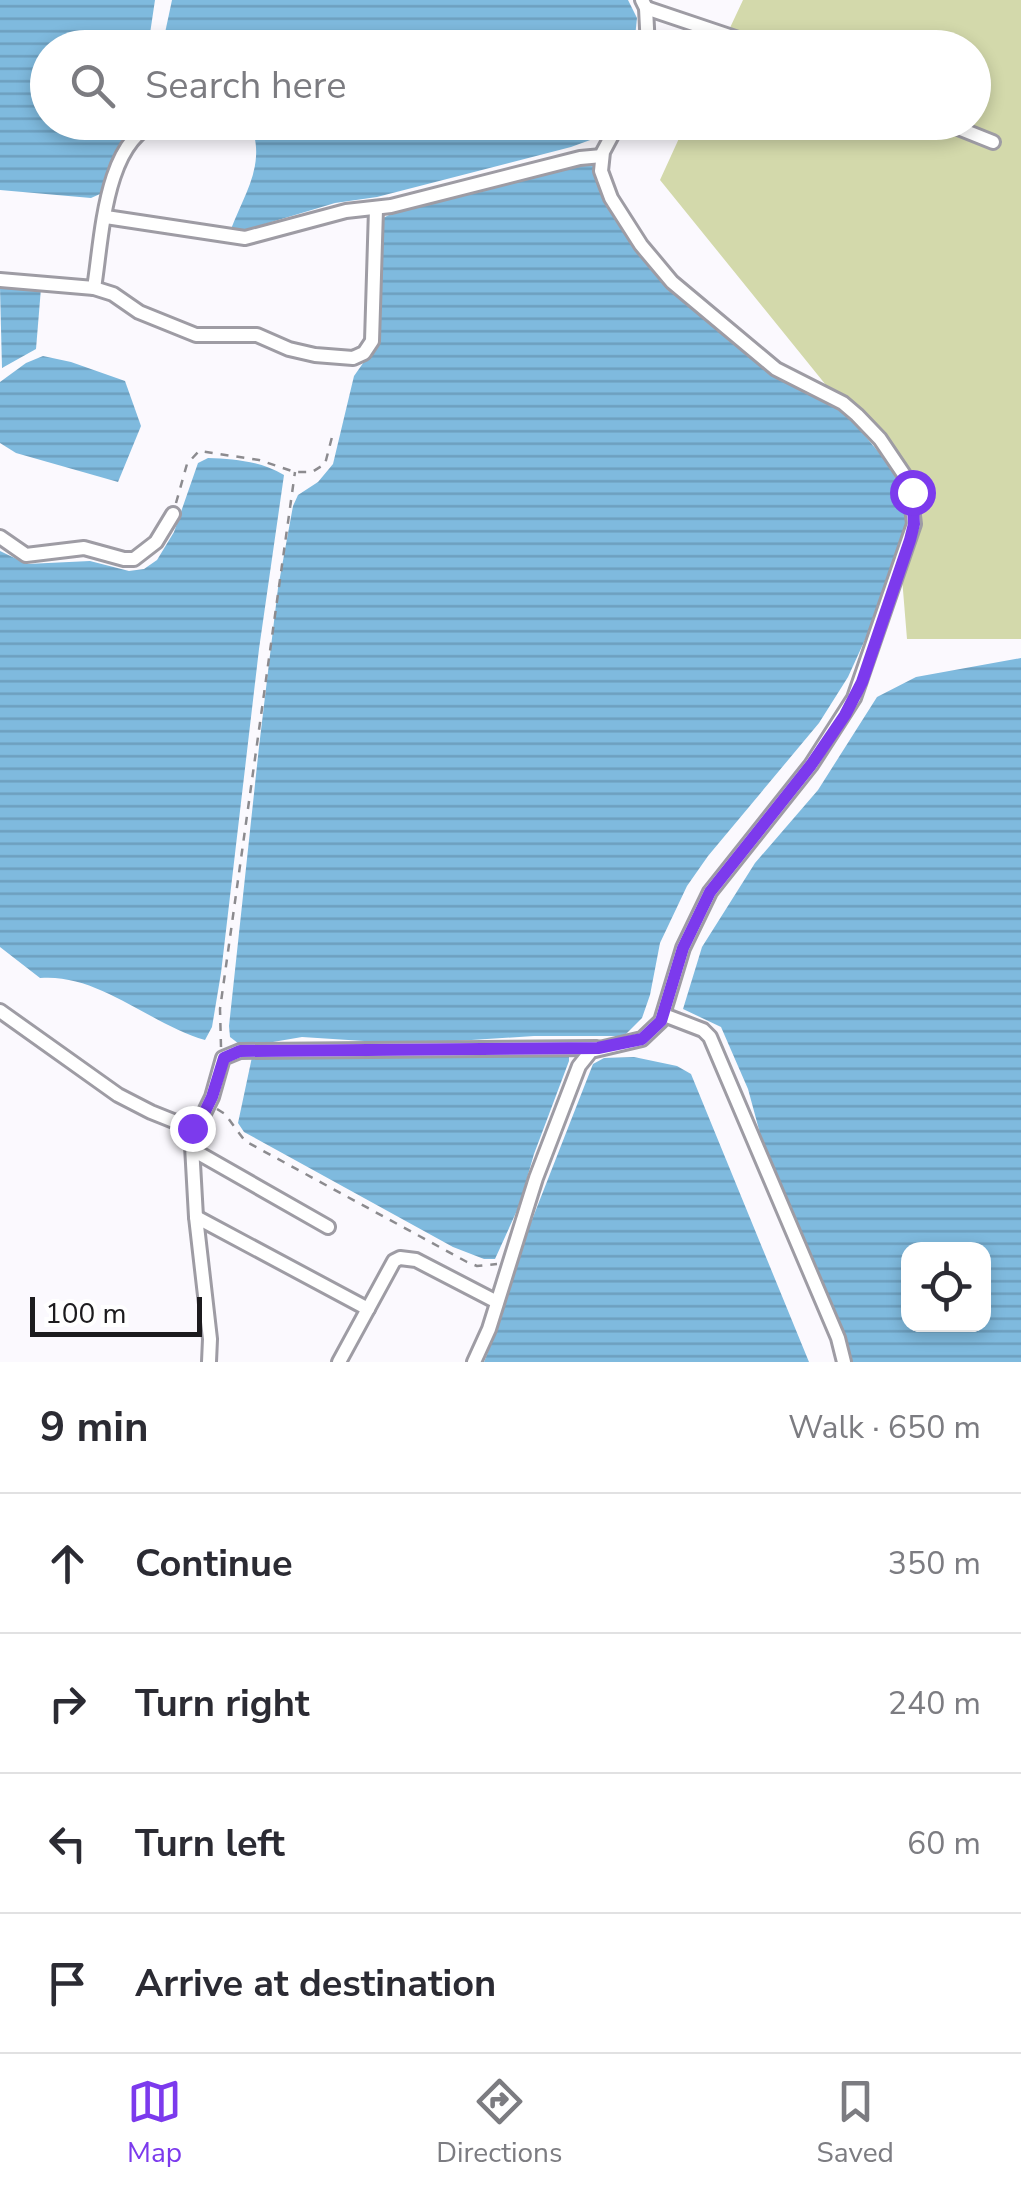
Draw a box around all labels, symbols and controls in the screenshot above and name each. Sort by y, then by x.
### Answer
search box [30,30,991,140]
icon: search [65,58,120,113]
text: Search here [145,60,346,111]
route start [890,470,936,516]
route end [170,1106,216,1152]
map controls [901,1242,991,1332]
button: locate [901,1242,991,1332]
scale bar [30,1292,202,1336]
text: 100 m [45,1295,127,1333]
text: 9 min [40,1399,149,1456]
text: Walk · 650 m [788,1406,981,1449]
icon: ahead [40,1536,95,1591]
text: Continue [135,1538,293,1589]
text: 350 m [888,1542,981,1585]
icon: right [40,1676,95,1731]
text: Turn right [135,1678,310,1729]
text: 240 m [888,1682,981,1725]
icon: left [40,1816,95,1871]
text: Turn left [135,1818,285,1869]
text: 60 m [907,1822,981,1865]
icon: arrive [40,1956,95,2011]
text: Arrive at destination [135,1958,496,2009]
tab: Map [127,2074,182,2172]
tab: Directions [436,2074,562,2172]
tab: Saved [817,2074,894,2172]

